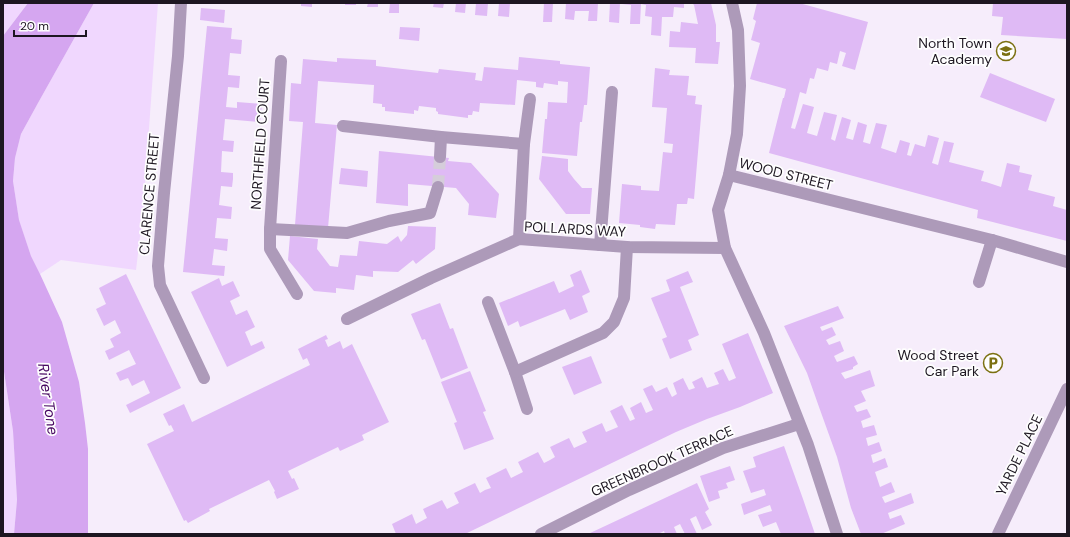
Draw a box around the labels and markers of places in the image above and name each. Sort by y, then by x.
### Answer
place label: North Town Academy [918,34,992,68]
school or university icon: North Town Academy [995,40,1017,62]
place label: Wood Street Car Park [897,346,979,380]
parking icon: Wood Street Car Park [982,352,1004,374]

